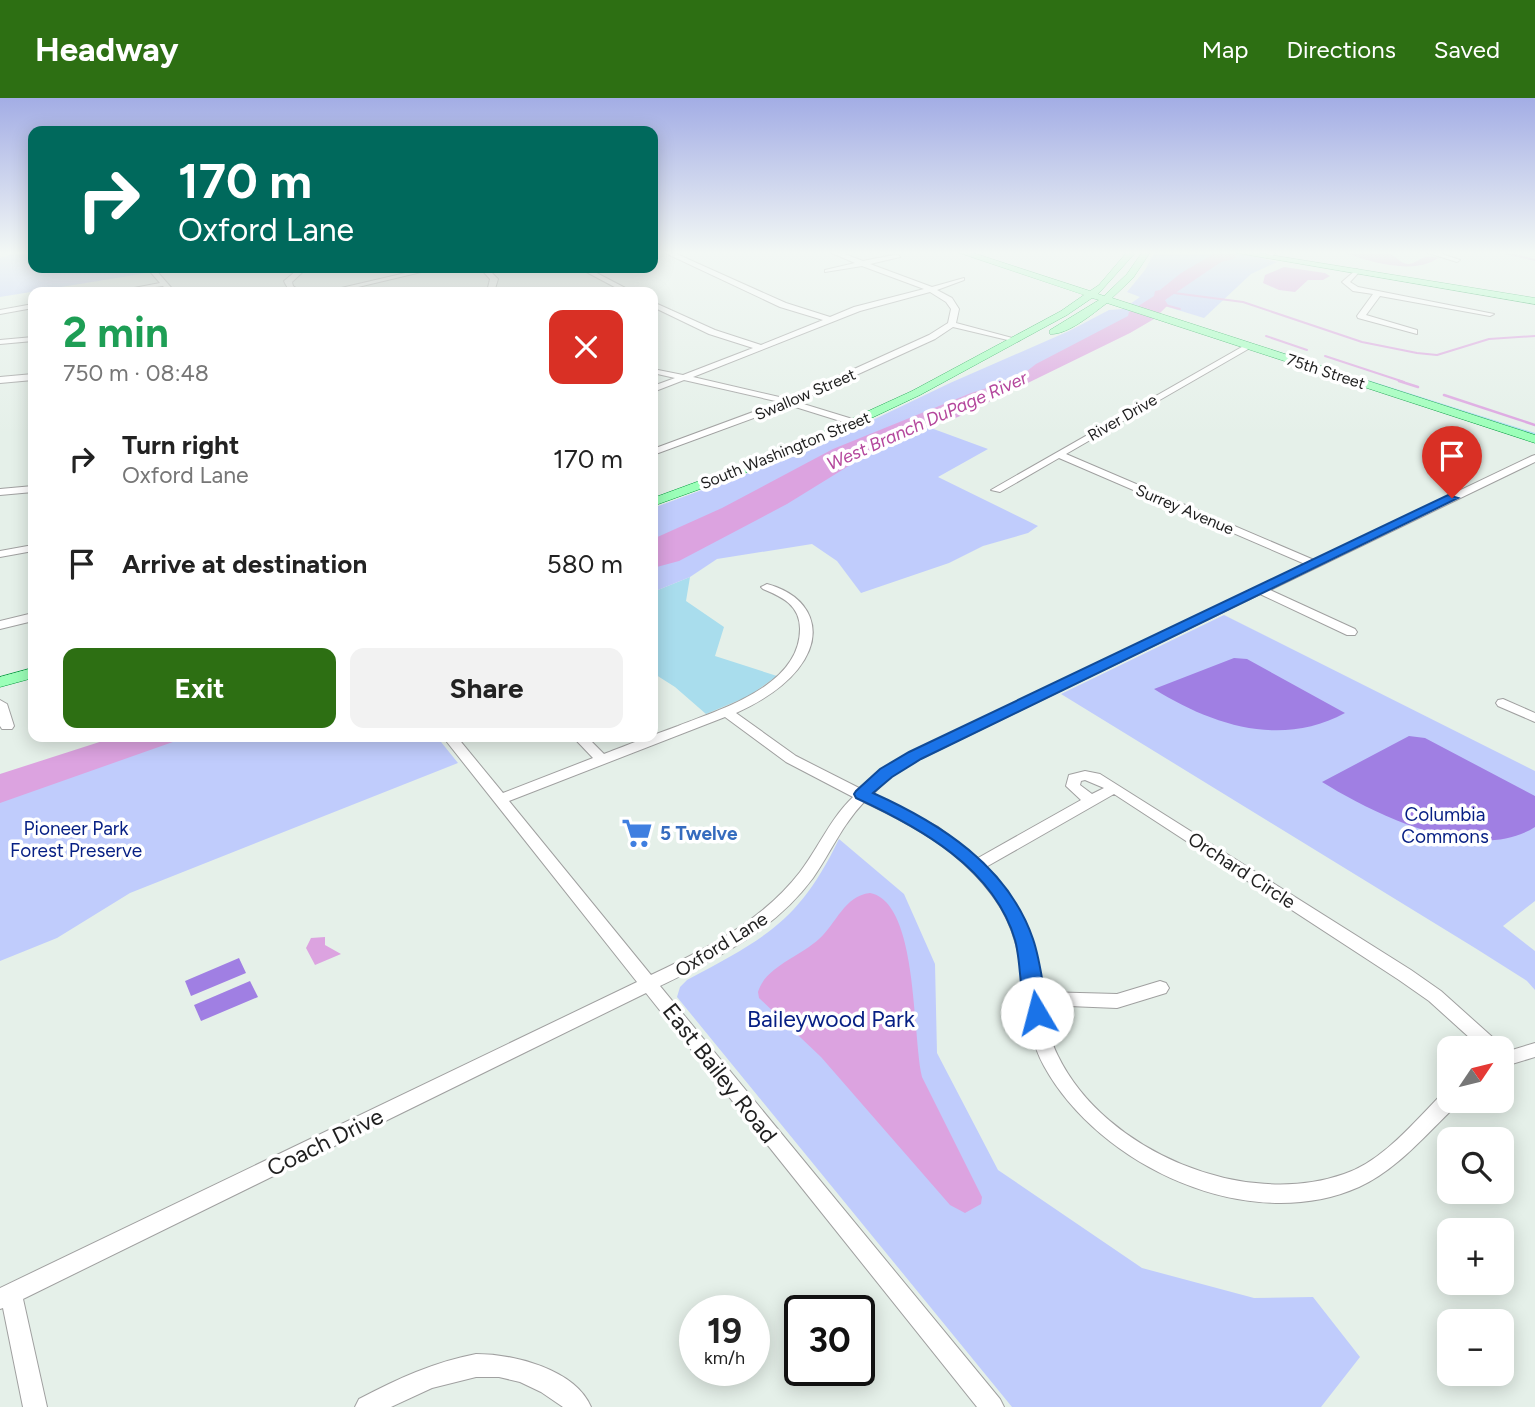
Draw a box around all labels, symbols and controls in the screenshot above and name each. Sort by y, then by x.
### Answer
text: Headway [35,30,178,69]
text: Map [1202,35,1248,64]
text: Directions [1286,35,1396,64]
text: Saved [1434,35,1500,64]
text: 170 m [178,151,312,210]
icon: right [63,154,154,245]
text: Oxford Lane [178,211,354,249]
text: 2 min [63,307,169,358]
button: close [549,310,623,384]
street label: 75th Street [1284,350,1368,393]
text: 750 m · 08:48 [63,359,209,387]
street label: Swallow Street [752,365,858,424]
water label: West Branch DuPage River [823,366,1031,475]
street label: River Drive [1084,390,1161,445]
street label: South Washington Street [698,408,873,493]
pin [1422,426,1482,498]
text: Turn right [122,429,239,461]
icon: arrive [1433,437,1471,475]
icon: right [63,440,101,478]
text: 170 m [553,443,623,475]
text: Oxford Lane [122,461,249,489]
street label: Surrey Avenue [1133,480,1237,539]
icon: arrive [63,545,101,583]
text: Arrive at destination [122,548,367,580]
text: 580 m [547,548,623,580]
button: Exit [63,648,336,728]
button: Share [350,648,623,728]
park label: Columbia Commons [1401,803,1489,848]
supermarket icon: 5 Twelve [620,816,654,850]
park label: Pioneer Park Forest Preserve [10,817,142,862]
place label: 5 Twelve [660,822,738,845]
street label: Orchard Circle [1184,827,1300,914]
street label: Oxford Lane [671,907,772,982]
position arrow [1000,976,1074,1050]
street label: East Bailey Road [657,998,783,1148]
park label: Baileywood Park [747,1005,916,1033]
north arrow [1437,1036,1514,1113]
map controls [1437,1036,1514,1386]
street label: Coach Drive [262,1102,388,1182]
button: search [1437,1127,1514,1204]
button: + [1437,1218,1514,1295]
speed limit sign: 30 [784,1295,875,1386]
button: − [1437,1309,1514,1386]
text: 19 [707,1310,742,1352]
text: km/h [704,1347,745,1369]

